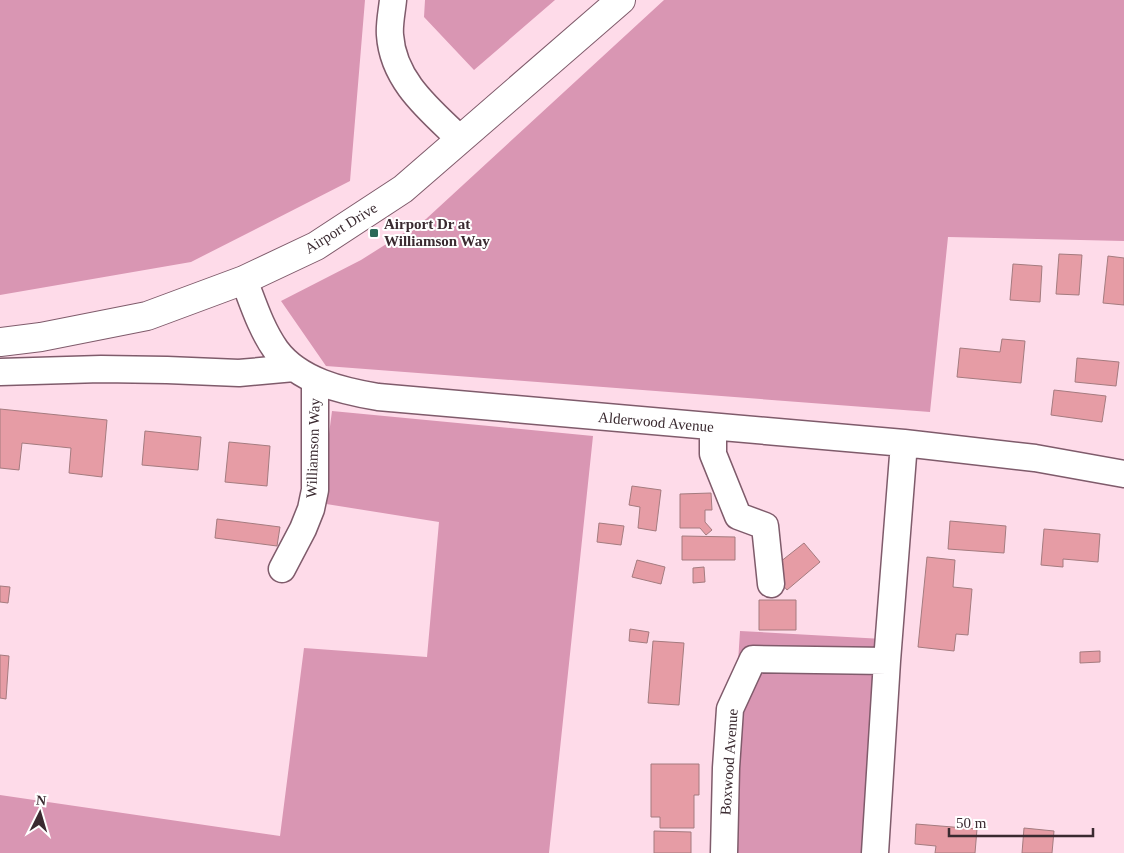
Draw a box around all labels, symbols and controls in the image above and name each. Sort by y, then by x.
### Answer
street label: Airport Drive [302,199,380,257]
place label: Airport Dr at Williamson Way [384,216,490,249]
marker: Airport Dr at Williamson Way [368,227,380,239]
street label: Williamson Way [303,397,323,498]
street label: Alderwood Avenue [598,409,715,435]
street label: Boxwood Avenue [717,708,741,816]
north arrow [15,788,65,838]
text: N [35,793,47,808]
scale bar [949,806,1093,838]
text: 50 m [956,815,987,831]

